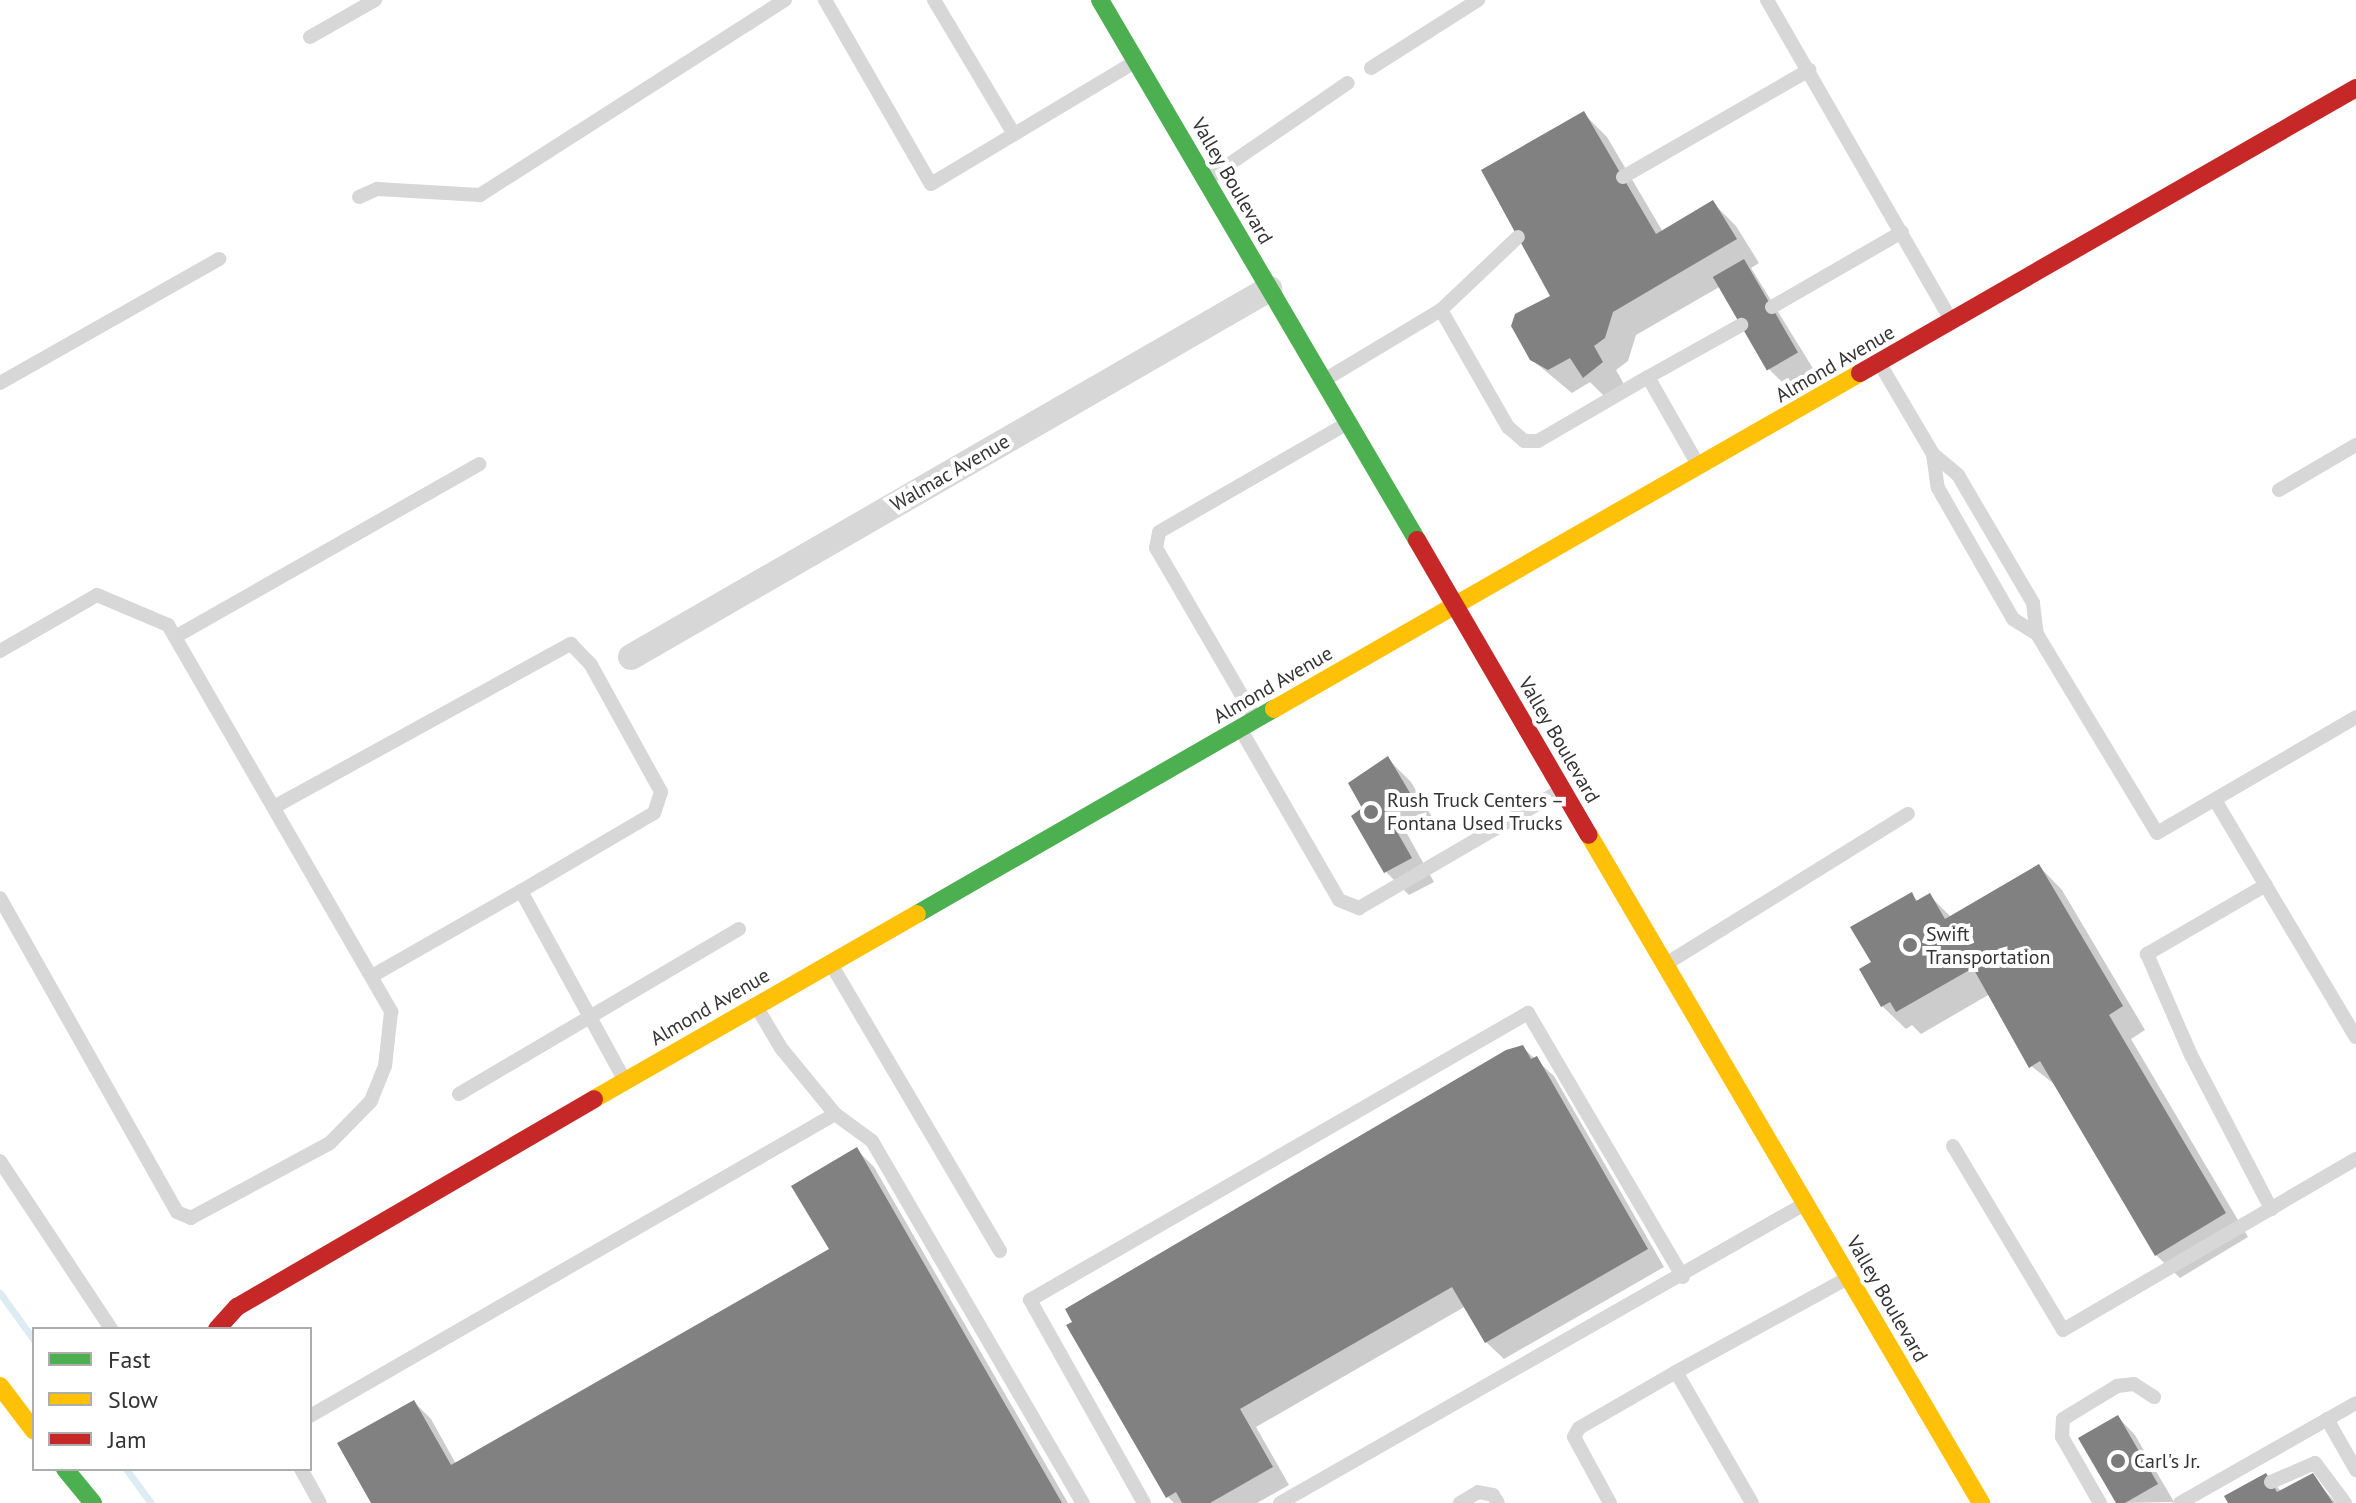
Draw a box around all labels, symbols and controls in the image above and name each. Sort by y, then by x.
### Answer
street label: Valley Boulevard [1186,113,1278,249]
street label: Almond Avenue [1771,320,1899,408]
street label: Walmac Avenue [886,429,1014,517]
street label: Almond Avenue [1209,641,1337,729]
street label: Valley Boulevard [1513,672,1605,808]
place label: Rush Truck Centers – Fontana Used Trucks [1387,788,1567,835]
marker: Rush Truck Centers – Fontana Used Trucks [1362,803,1380,821]
place label: Swift Transportation [1926,922,2051,969]
marker: Swift Transportation [1901,936,1919,954]
street label: Almond Avenue [646,963,774,1051]
street label: Valley Boulevard [1841,1231,1933,1367]
legend [32,1327,312,1471]
text: Fast [108,1344,151,1375]
text: Slow [108,1384,158,1415]
text: Jam [108,1424,146,1455]
place label: Carl's Jr. [2134,1449,2200,1473]
marker: Carl's Jr. [2109,1452,2127,1470]

